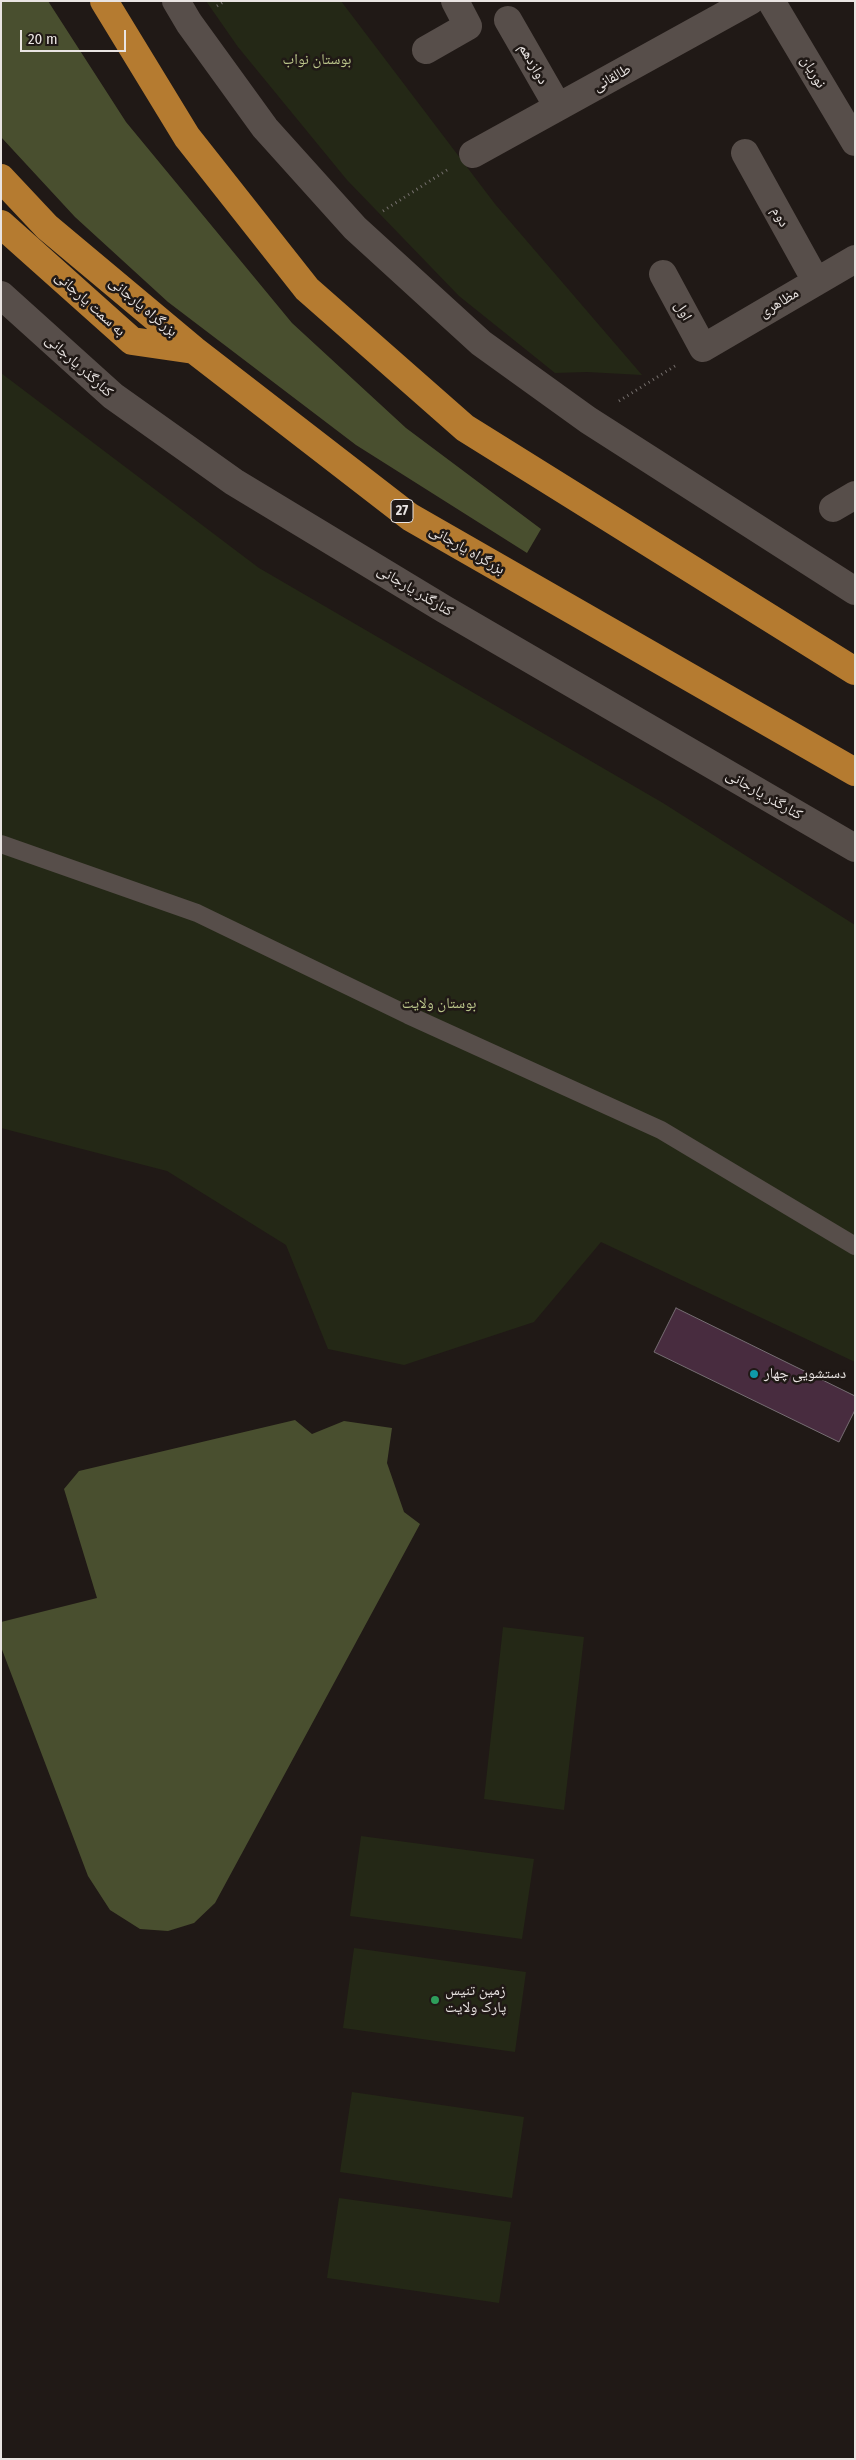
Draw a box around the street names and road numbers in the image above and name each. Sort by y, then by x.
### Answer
street label: دوازدهم [514,40,552,88]
street label: نوریان [796,53,830,91]
street label: طالقانی [590,60,634,96]
street label: دوم [767,204,793,230]
street label: به سمت یارجانی [51,268,129,340]
street label: بزرگراه یارجانی [105,273,181,341]
street label: مظاهری [756,284,802,322]
street label: اول [670,298,696,324]
street label: کنارگذر یارجانی [41,331,117,401]
road number: 27 [391,500,413,522]
street label: بزرگراه یارجانی [426,521,508,579]
street label: کنارگذر یارجانی [374,561,456,621]
street label: کنارگذر یارجانی [723,766,805,824]

